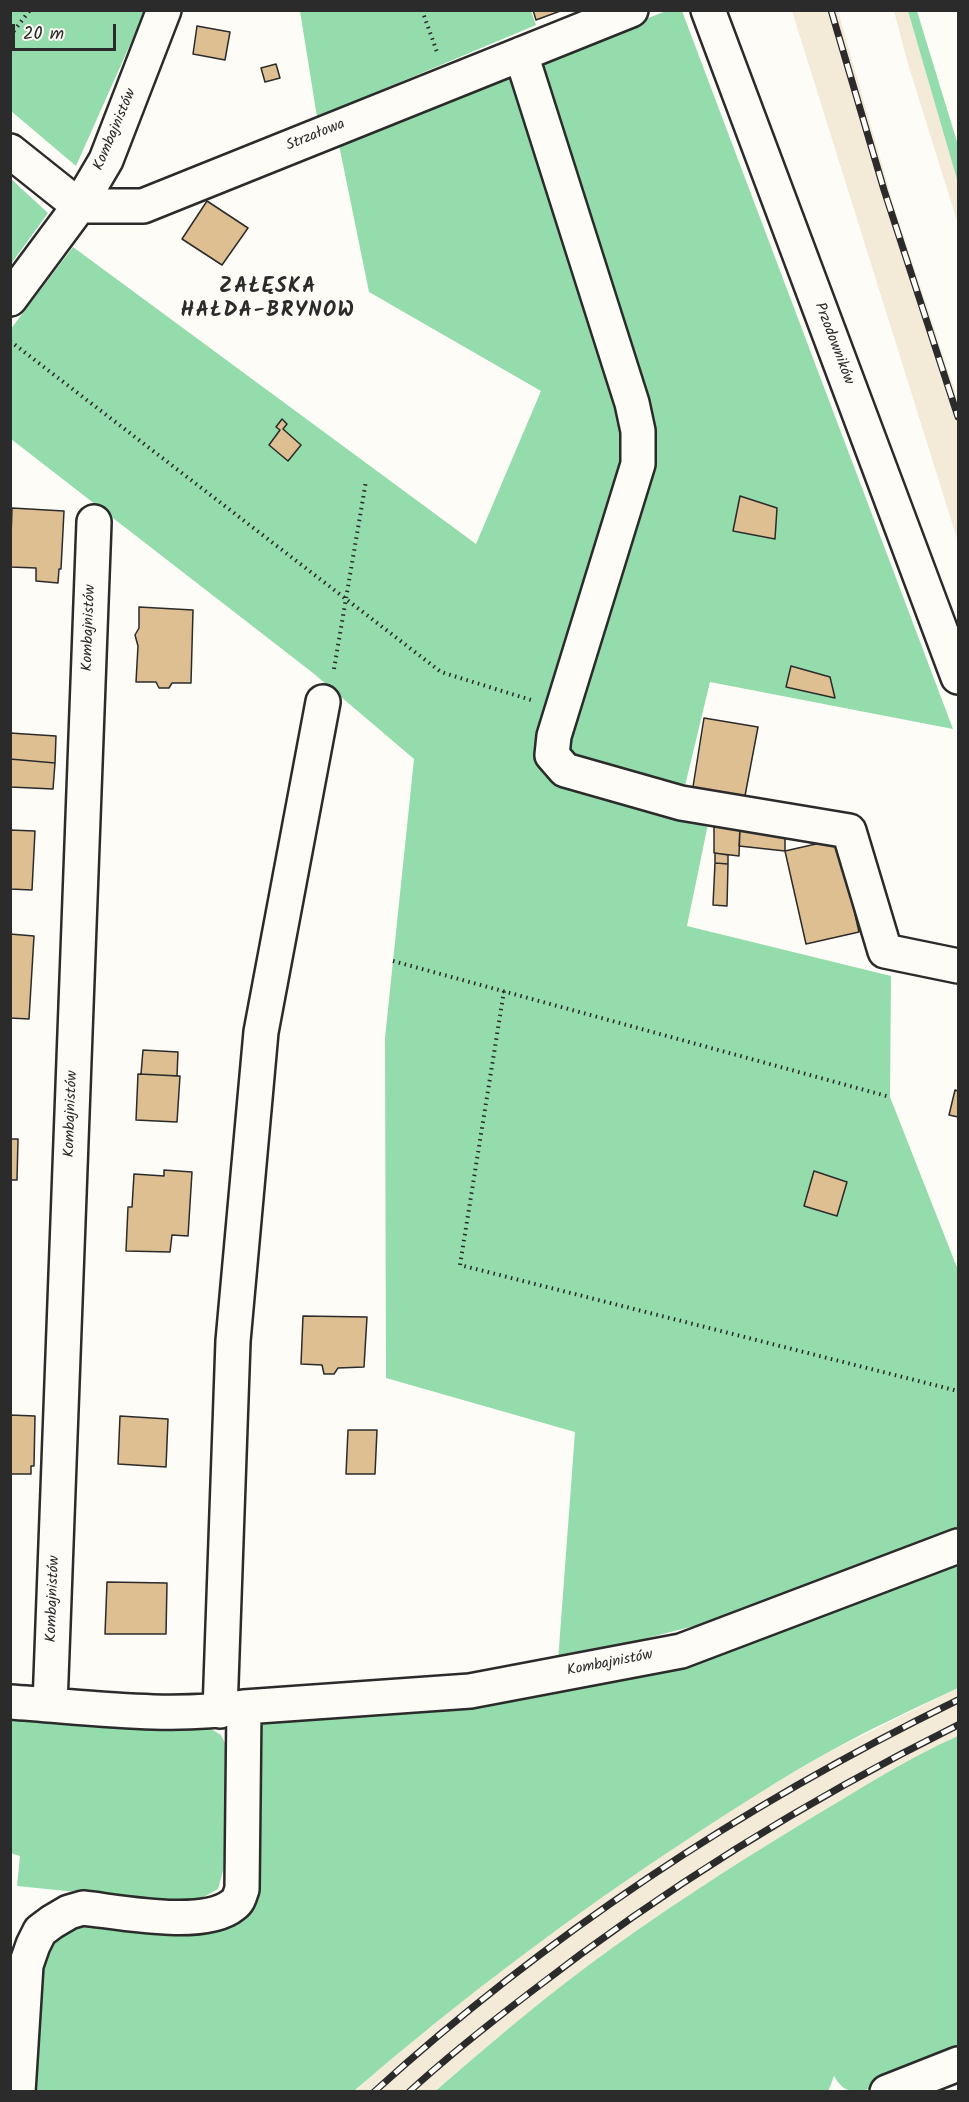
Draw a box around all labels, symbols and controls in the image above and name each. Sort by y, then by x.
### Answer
scale bar [15,12,118,50]
text: 20 m [23,20,64,49]
street label: Kombajnistów [91,86,141,174]
street label: Strzałowa [284,116,348,156]
district label: ZAŁĘSKA HAŁDA-BRYNOW [181,275,355,325]
street label: Przodowników [809,300,857,388]
street label: Kombajnistów [79,584,101,672]
street label: Kombajnistów [61,1070,83,1158]
street label: Kombajnistów [43,1555,65,1643]
street label: Kombajnistów [566,1647,654,1681]

